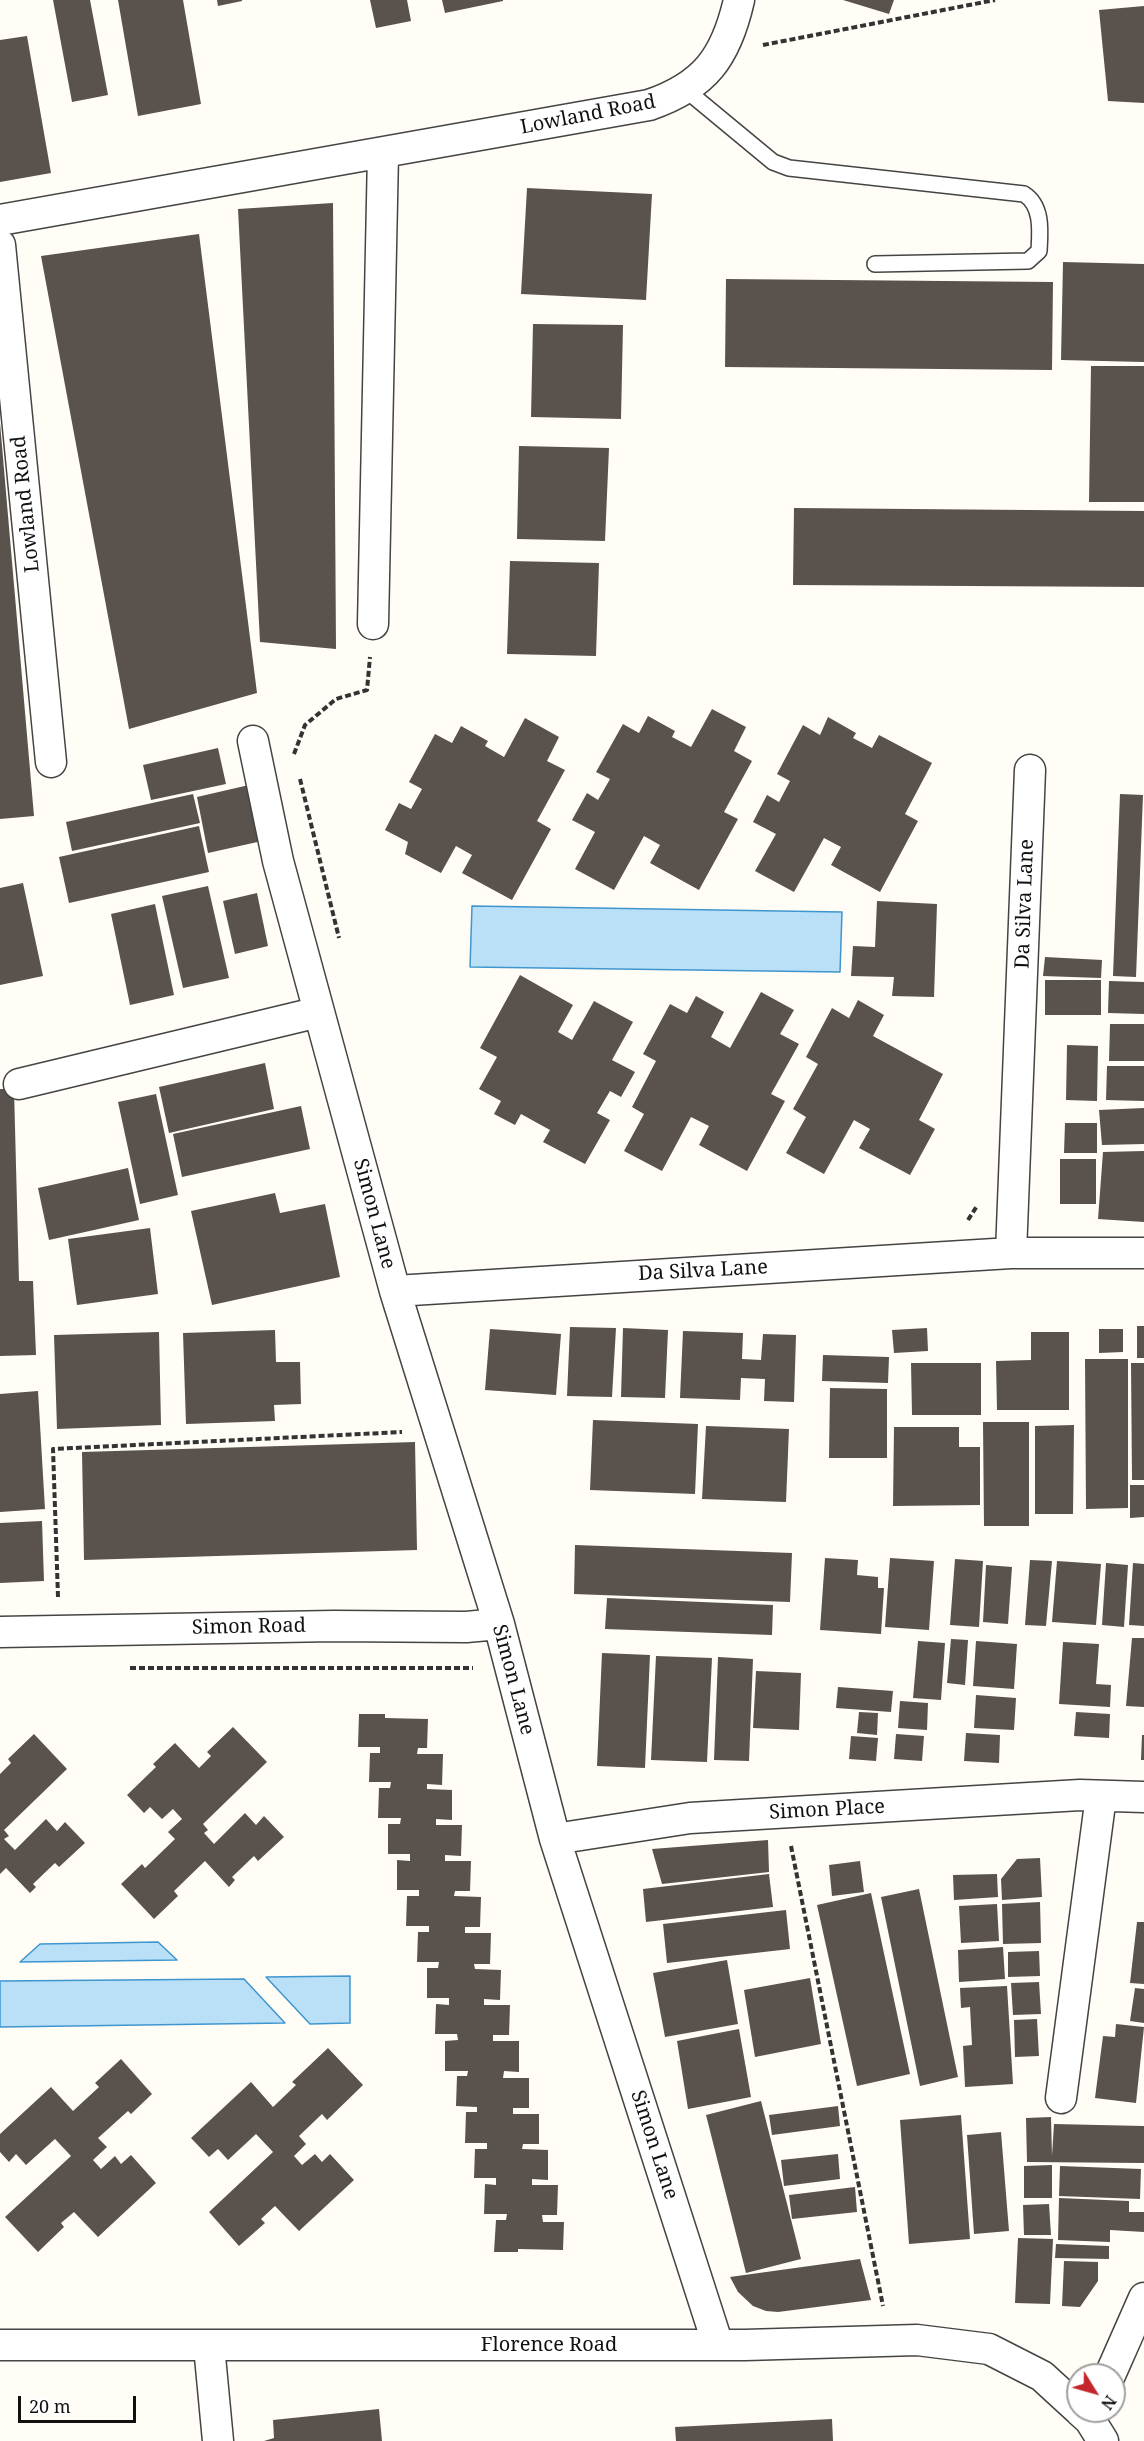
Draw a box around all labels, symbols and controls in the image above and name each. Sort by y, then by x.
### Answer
street label: Lowland Road [518,90,658,140]
street label: Lowland Road [7,434,45,574]
street label: Da Silva Lane [1011,839,1039,969]
street label: Simon Lane [348,1156,400,1272]
street label: Da Silva Lane [638,1256,768,1286]
street label: Simon Road [192,1614,306,1640]
street label: Simon Lane [487,1622,539,1738]
street label: Simon Place [769,1795,885,1825]
street label: Simon Lane [625,2087,683,2203]
street label: Florence Road [481,2333,617,2357]
north arrow [1066,2363,1126,2423]
scale bar [21,2384,140,2422]
text: N [1096,2391,1121,2414]
text: 20 m [29,2394,71,2418]

